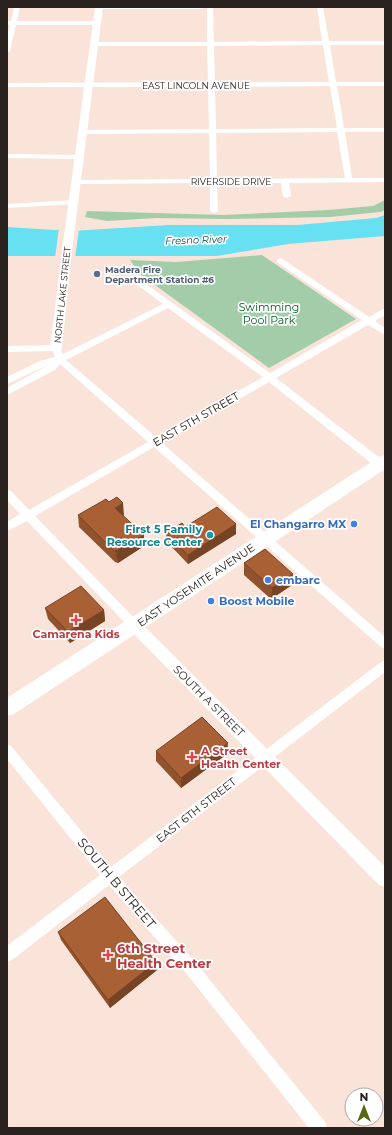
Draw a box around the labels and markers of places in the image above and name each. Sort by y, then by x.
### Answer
place label: Madera Fire Department Station #6 [105,264,214,285]
marker: Madera Fire Department Station #6 [92,269,102,279]
place label: El Changarro MX [250,517,346,531]
marker: El Changarro MX [349,519,359,529]
place label: First 5 Family Resource Center [107,522,202,549]
marker: First 5 Family Resource Center [205,530,215,540]
place label: embarc [276,573,320,587]
marker: embarc [263,575,273,585]
place label: Boost Mobile [219,594,294,608]
marker: Boost Mobile [206,596,216,606]
marker: Camarena Kids [70,614,82,626]
place label: Camarena Kids [32,627,120,641]
place label: A Street Health Center [200,744,281,771]
marker: A Street Health Center [186,751,198,763]
place label: 6th Street Health Center [117,940,212,971]
marker: 6th Street Health Center [102,949,114,961]

